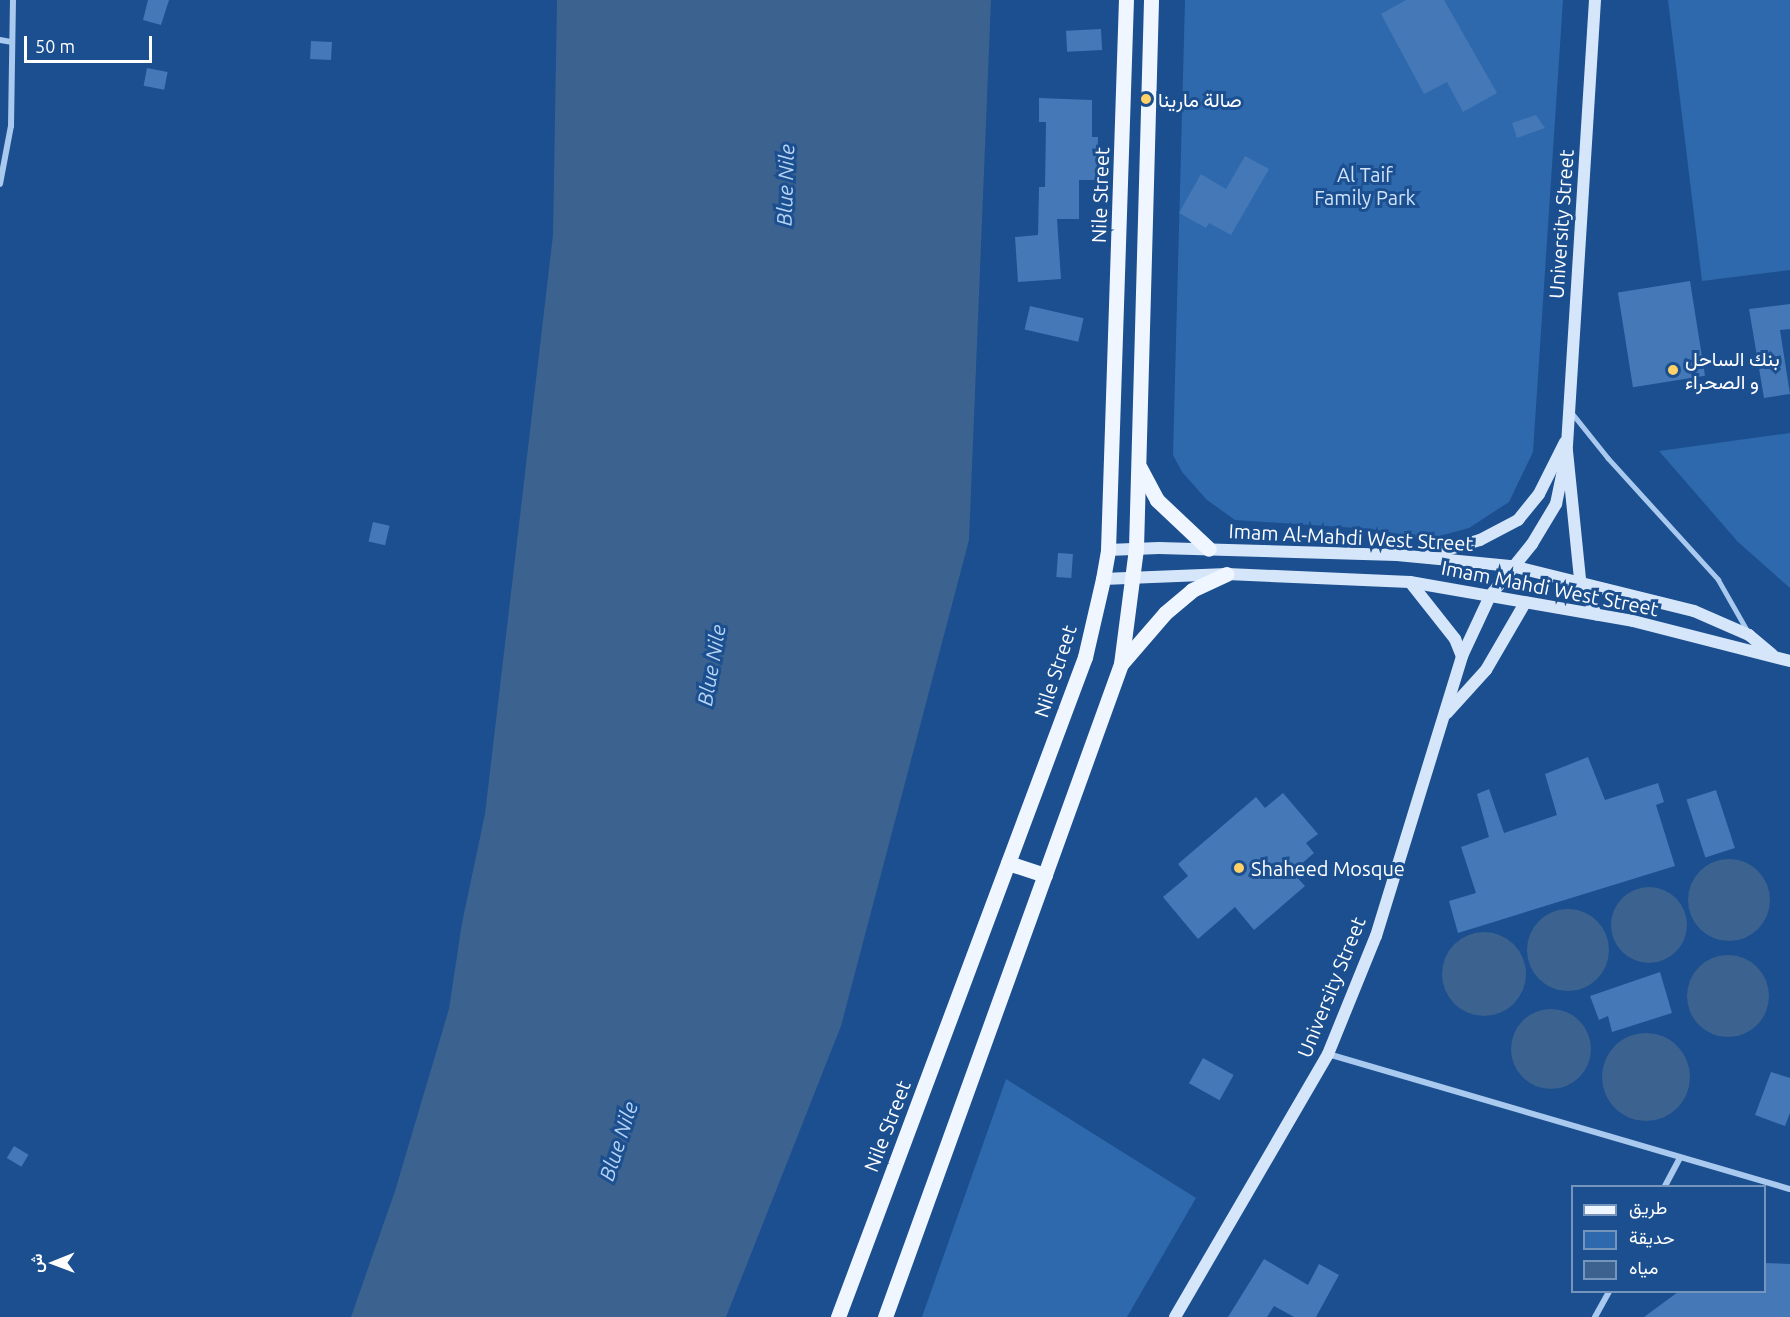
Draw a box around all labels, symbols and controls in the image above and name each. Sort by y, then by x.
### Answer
scale bar [27,24,154,62]
text: 50 m [35,36,75,56]
place label: صالة مارينا [1158,87,1242,111]
marker: صالة مارينا [1139,92,1153,106]
water label: Blue Nile [771,144,799,226]
street label: Nile Street [1086,147,1114,243]
street label: University Street [1544,148,1578,300]
park label: Al Taif Family Park [1314,163,1416,210]
place label: بنك الساحل و الصحراء [1685,346,1780,393]
marker: بنك الساحل و الصحراء [1666,363,1680,377]
street label: Imam Al-Mahdi West Street [1228,519,1474,555]
street label: Imam Mahdi West Street [1439,555,1661,621]
street label: Nile Street [1029,622,1081,720]
water label: Blue Nile [691,623,731,707]
place label: Shaheed Mosque [1251,856,1405,880]
marker: Shaheed Mosque [1232,861,1246,875]
street label: University Street [1292,913,1370,1061]
street label: Nile Street [859,1077,915,1175]
water label: Blue Nile [593,1098,643,1184]
legend [1571,1185,1766,1293]
text: طريق [1629,1197,1667,1217]
text: حديقة [1629,1227,1675,1247]
north arrow [24,1233,84,1293]
text: ش [27,1254,45,1273]
text: مياه [1629,1257,1658,1277]

